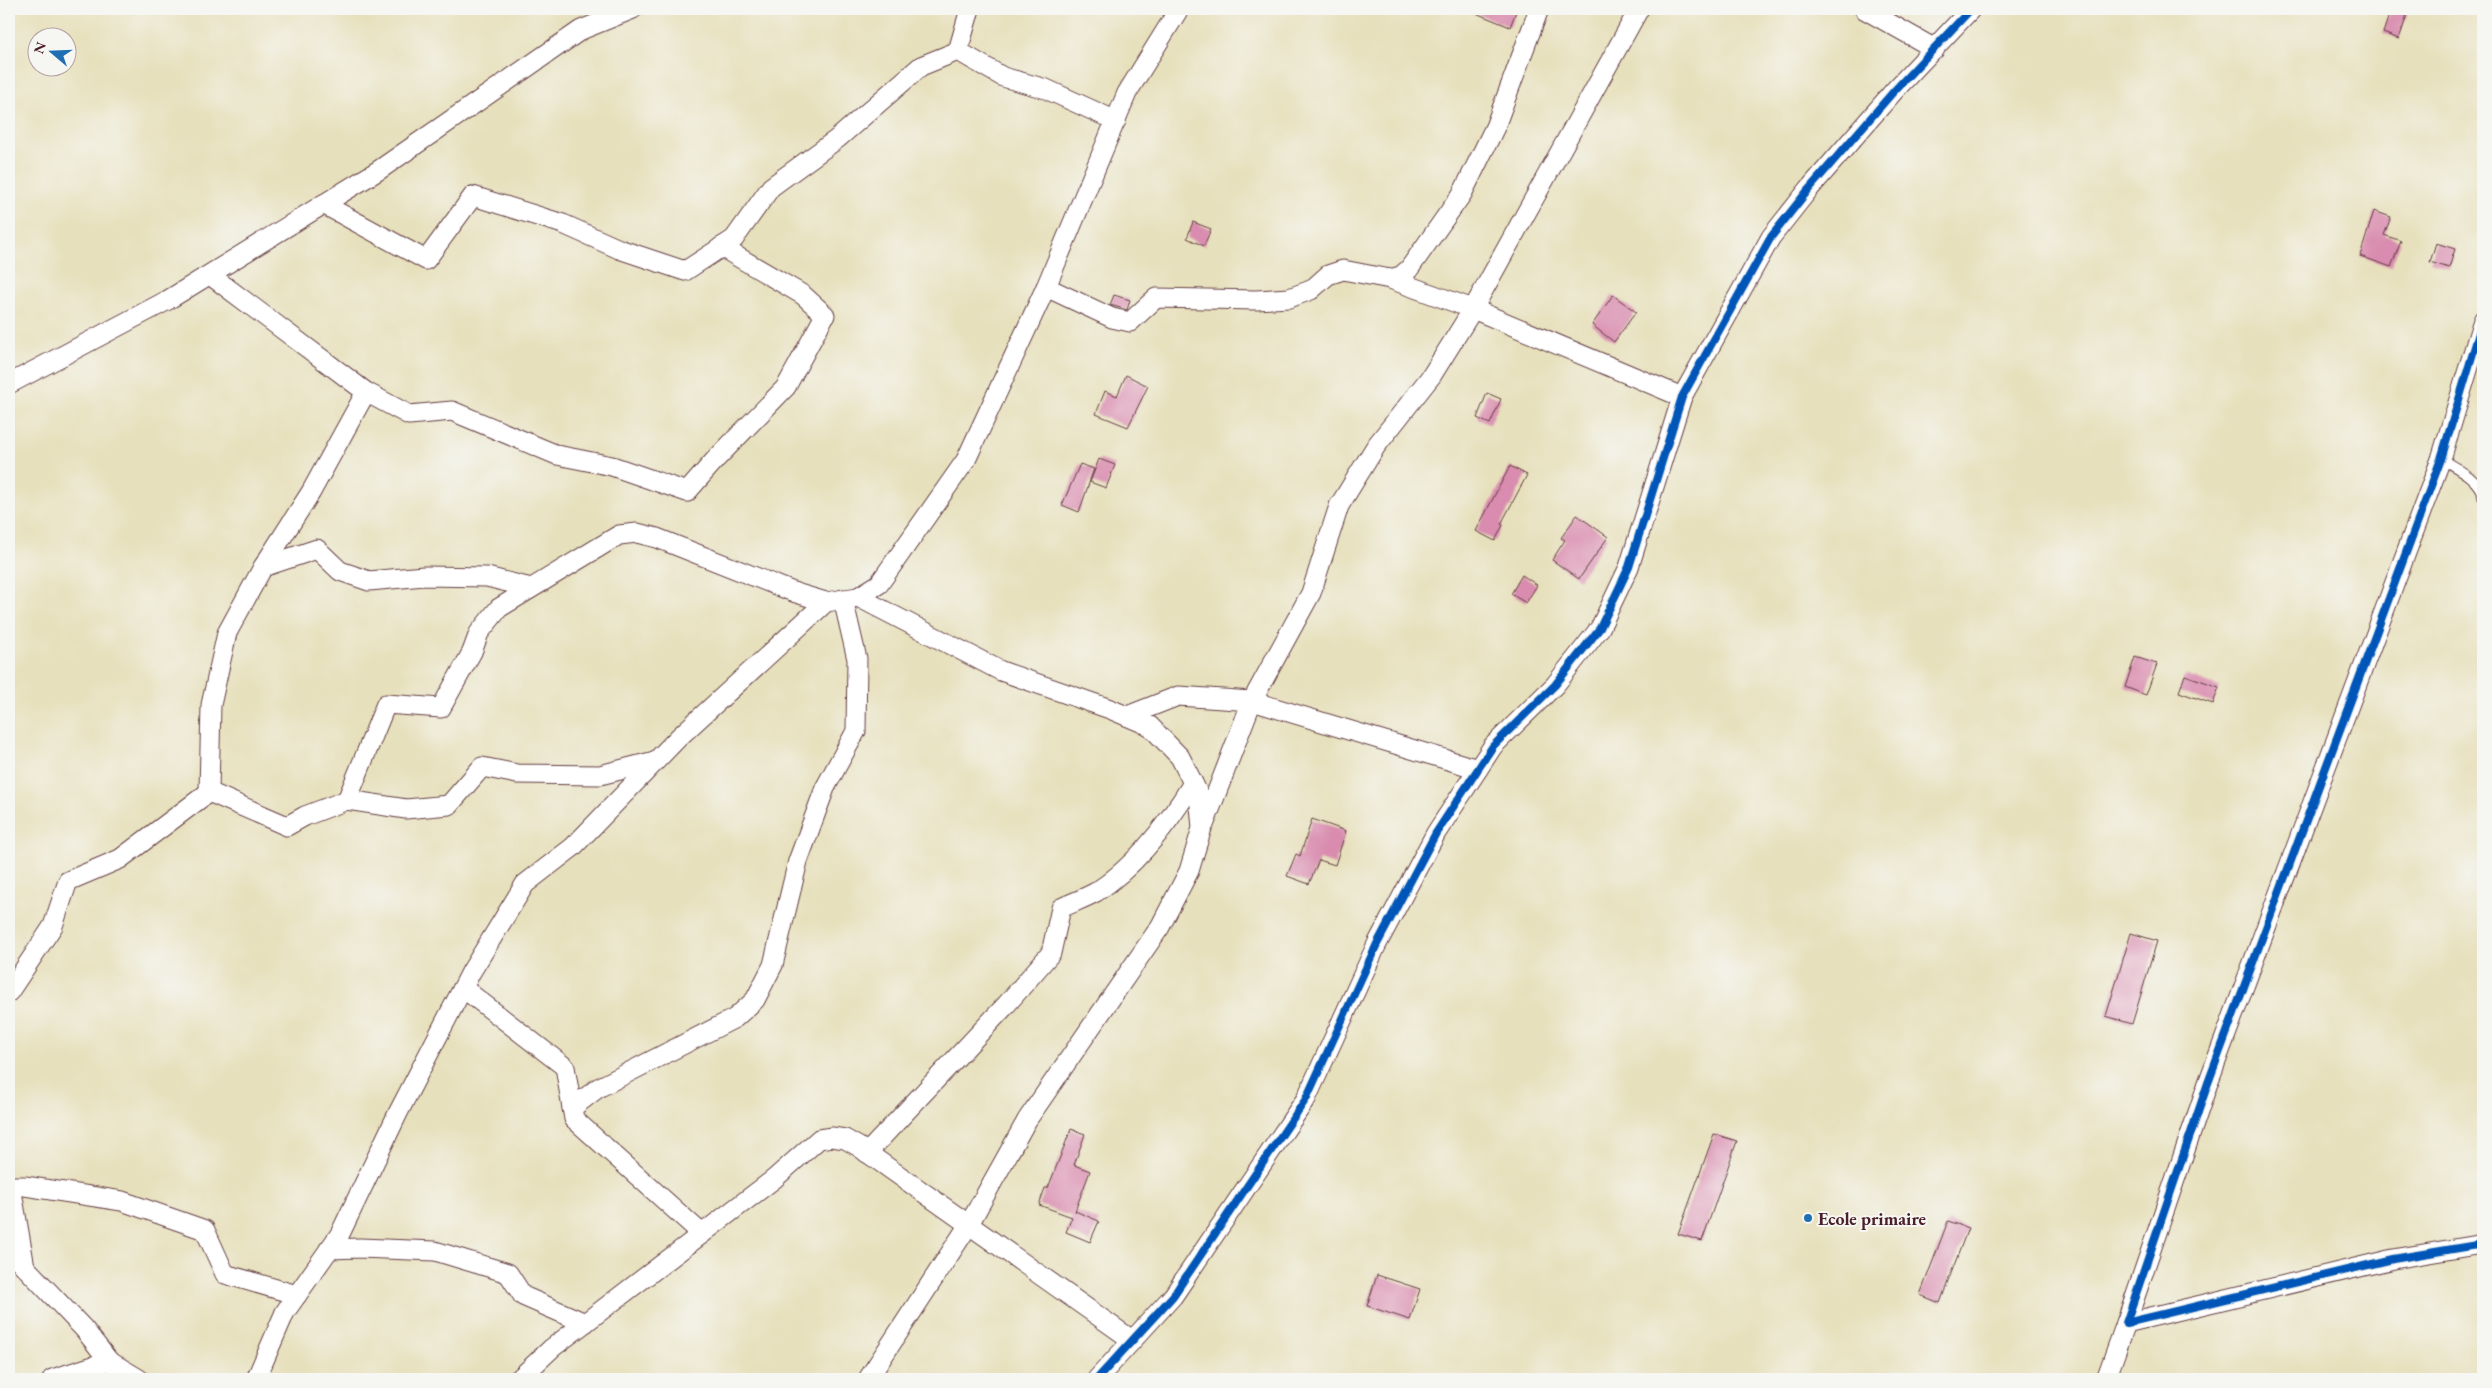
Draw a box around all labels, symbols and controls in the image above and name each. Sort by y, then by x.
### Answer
north arrow [28,28,78,78]
text: N [29,39,50,56]
place label: Ecole primaire [1818,1207,1927,1230]
marker: Ecole primaire [1802,1212,1814,1224]

